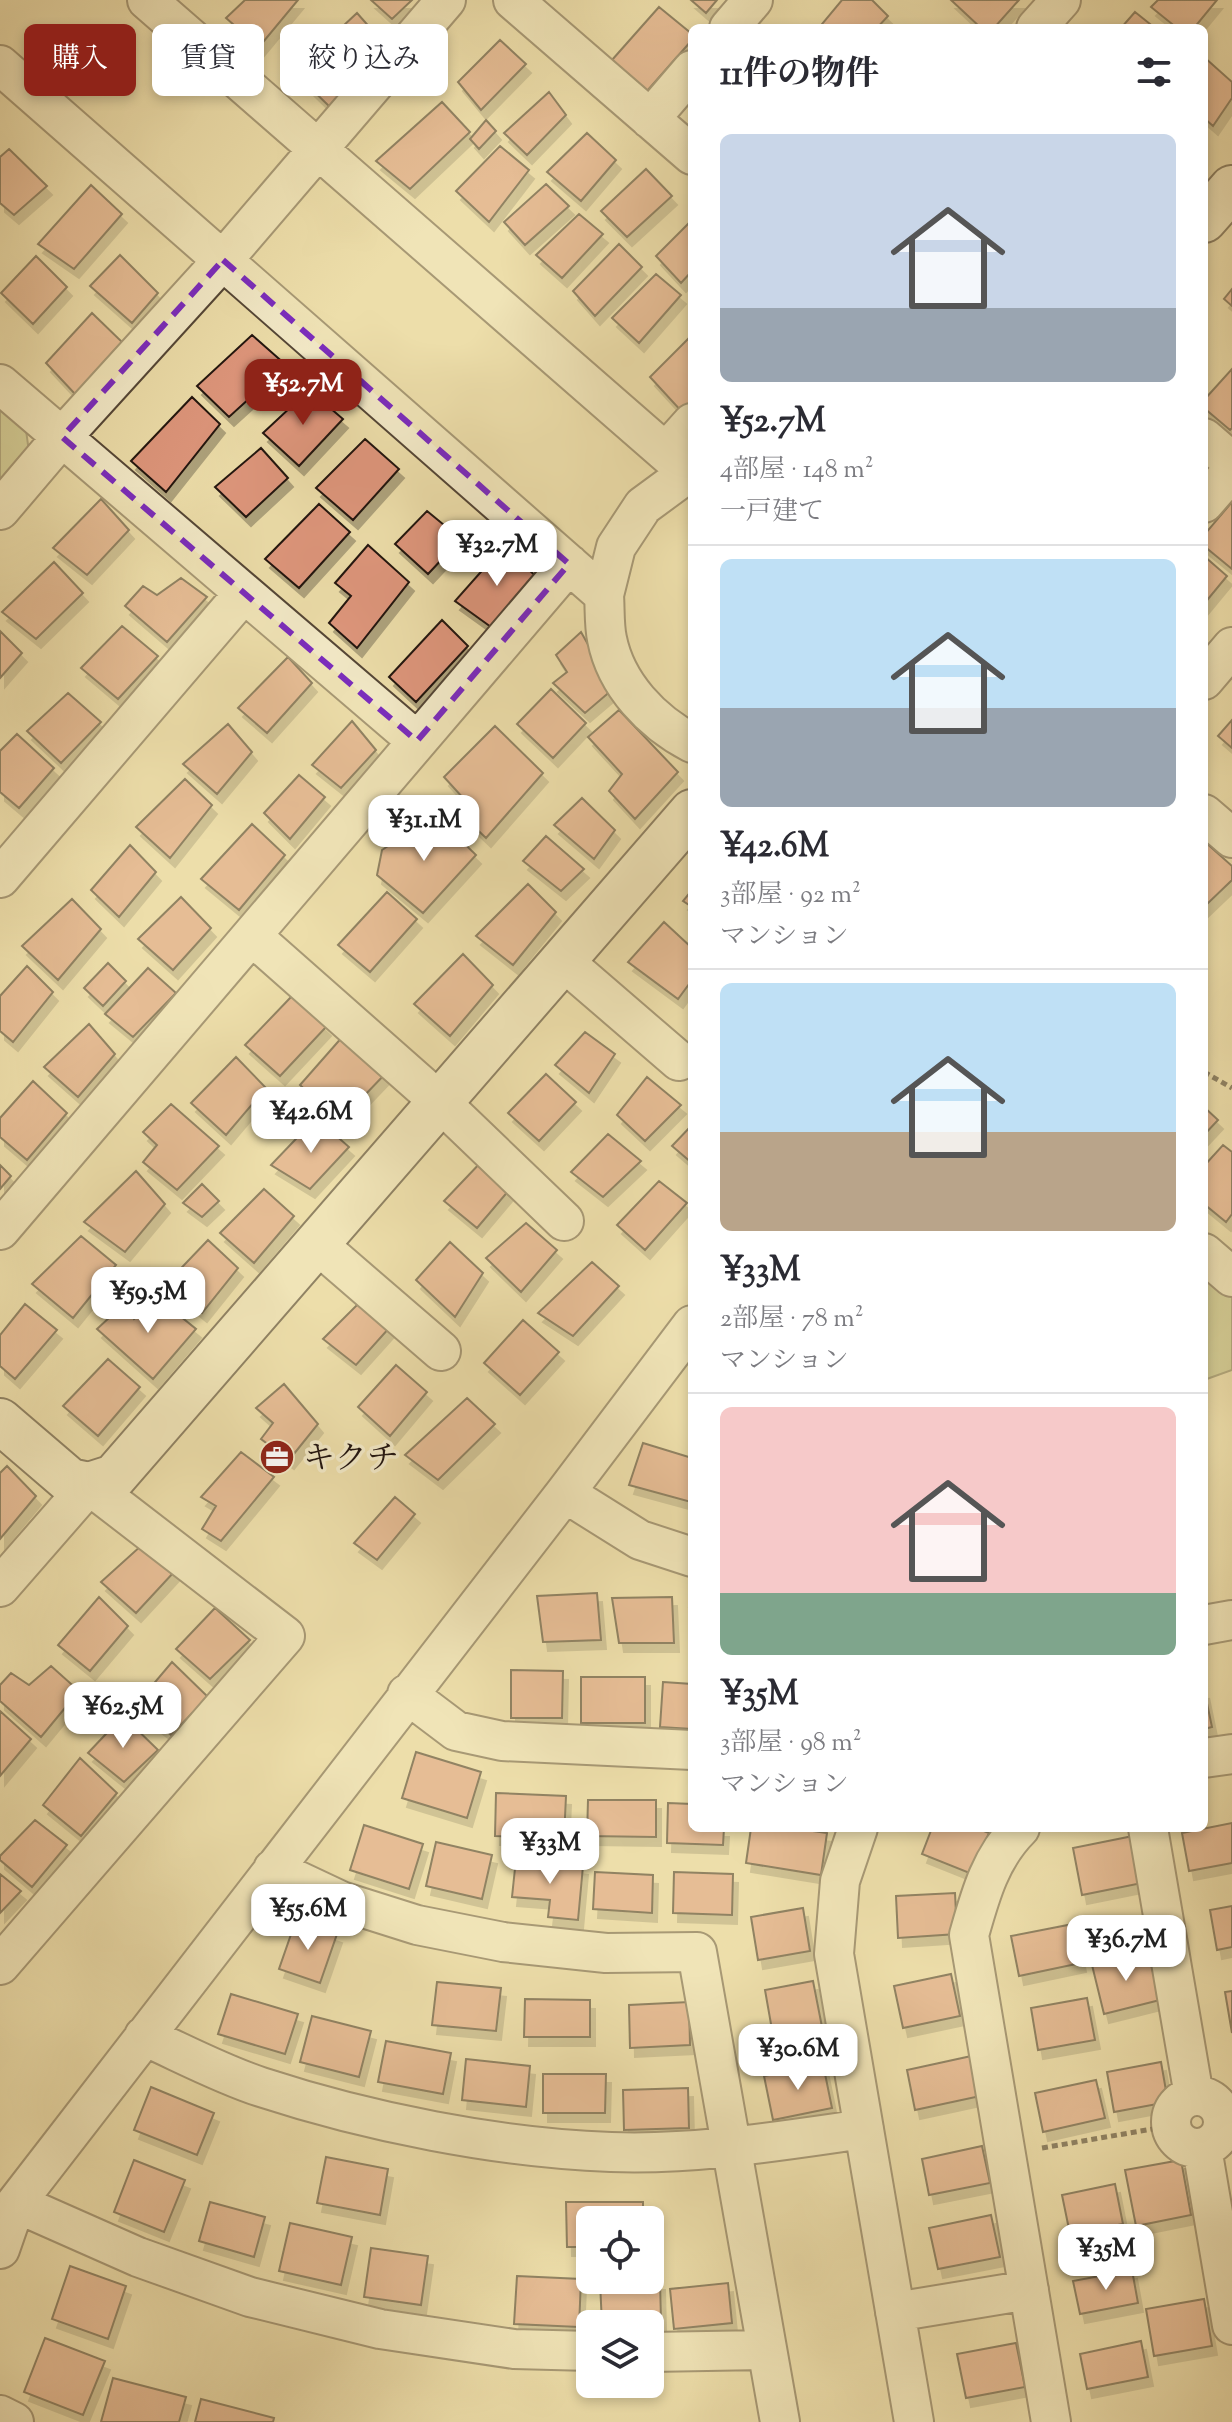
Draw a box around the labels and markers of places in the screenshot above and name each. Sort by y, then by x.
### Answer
pin: ¥52.7M [238,359,368,427]
pin: ¥32.7M [432,520,562,588]
pin: ¥31.1M [359,795,489,863]
pin: ¥42.6M [246,1087,376,1155]
pin: ¥59.5M [83,1267,213,1335]
place label: キクチ [303,1437,399,1483]
office icon: キクチ [258,1438,296,1476]
pin: ¥62.5M [58,1682,188,1750]
pin: ¥33M [503,1818,597,1886]
pin: ¥55.6M [243,1884,373,1952]
pin: ¥36.7M [1061,1915,1191,1983]
pin: ¥30.6M [733,2024,863,2092]
pin: ¥35M [1059,2224,1153,2292]

